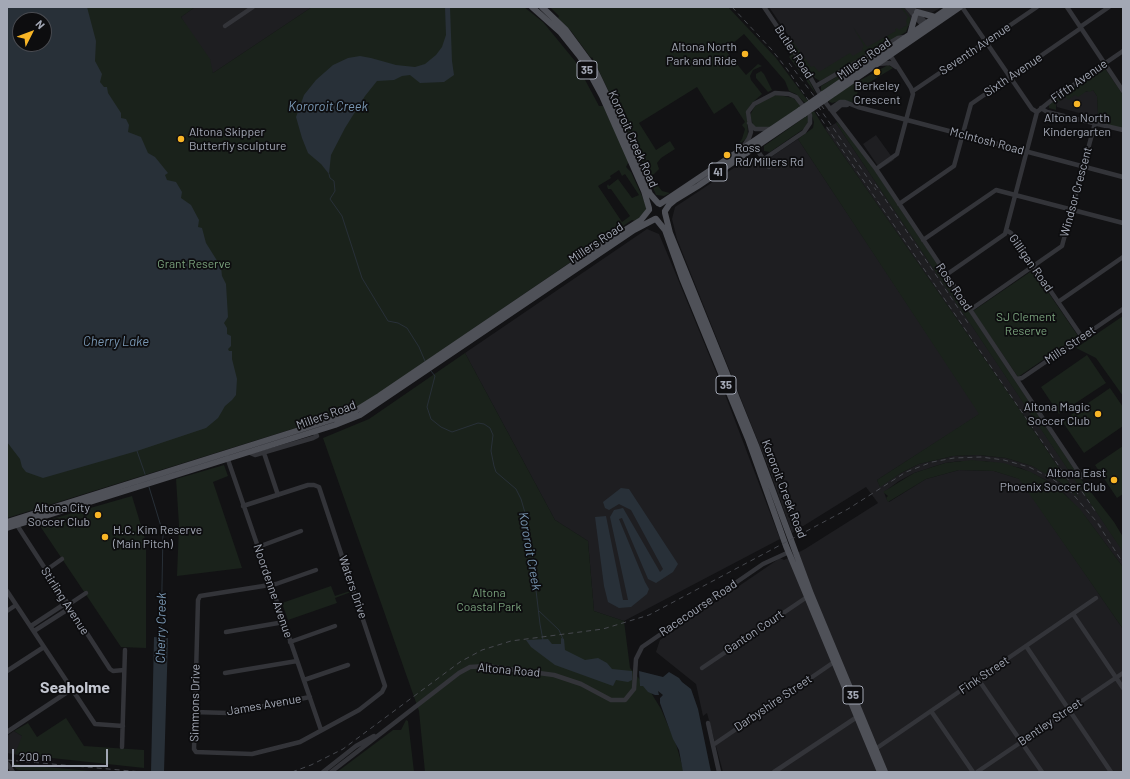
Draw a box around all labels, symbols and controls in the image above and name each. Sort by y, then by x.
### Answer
north arrow [12,12,52,52]
text: N [33,17,48,31]
street label: Seventh Avenue [937,20,1013,78]
street label: Butler Road [771,23,817,81]
street label: Millers Road [834,35,894,83]
place label: Altona North Park and Ride [666,40,737,68]
marker: Altona North Park and Ride [740,49,750,59]
street label: Sixth Avenue [981,50,1045,100]
street label: Fifth Avenue [1048,56,1110,106]
road number: 35 [577,61,597,79]
marker: Berkeley Crescent [872,67,882,77]
place label: Berkeley Crescent [853,79,901,107]
street label: Kororoit Creek Road [605,88,661,190]
water label: Kororoit Creek [288,99,368,115]
marker: Altona North Kindergarten [1072,99,1082,109]
place label: Altona North Kindergarten [1043,111,1111,139]
street label: McIntosh Road [948,124,1026,158]
place label: Altona Skipper Butterfly sculpture [189,125,286,153]
marker: Altona Skipper Butterfly sculpture [176,134,186,144]
place label: Ross Rd/Millers Rd [735,141,804,169]
street label: Windsor Crescent [1057,145,1095,239]
marker: Ross Rd/Millers Rd [722,150,732,160]
road number: 41 [709,163,727,181]
street label: Millers Road [566,220,626,266]
street label: Gilligan Road [1006,231,1056,295]
park label: Grant Reserve [157,257,231,271]
street label: Ross Road [933,261,975,313]
park label: SJ Clement Reserve [996,310,1056,338]
street label: Mills Street [1042,323,1098,367]
water label: Cherry Lake [83,334,149,350]
road number: 35 [716,376,736,394]
street label: Millers Road [294,398,358,432]
place label: Altona Magic Soccer Club [1024,400,1090,428]
marker: Altona Magic Soccer Club [1093,409,1103,419]
street label: Kororoit Creek Road [759,438,809,540]
place label: Altona East Phoenix Soccer Club [1000,466,1106,494]
marker: Altona East Phoenix Soccer Club [1109,475,1119,485]
place label: Altona City Soccer Club [28,501,90,529]
marker: Altona City Soccer Club [93,510,103,520]
water label: Kororoit Creek [515,511,545,591]
place label: H.C. Kim Reserve (Main Pitch) [113,523,202,551]
marker: H.C. Kim Reserve (Main Pitch) [100,532,110,542]
street label: Noordenne Avenue [250,542,296,640]
street label: Waters Drive [335,554,371,620]
street label: Stirling Avenue [38,564,92,638]
street label: Racecourse Road [656,577,740,639]
park label: Altona Coastal Park [457,586,521,614]
water label: Cherry Creek [153,592,169,664]
street label: Ganton Court [722,607,786,657]
street label: Fink Street [956,653,1012,697]
street label: Altona Road [477,660,541,680]
street label: Simmons Drive [187,664,203,742]
street label: Darbyshire Street [731,672,815,734]
district label: Seaholme [40,678,110,698]
road number: 35 [843,686,863,704]
street label: James Avenue [226,691,302,719]
street label: Bentley Street [1015,695,1085,749]
scale bar [14,741,110,767]
text: 200 m [19,749,51,763]

